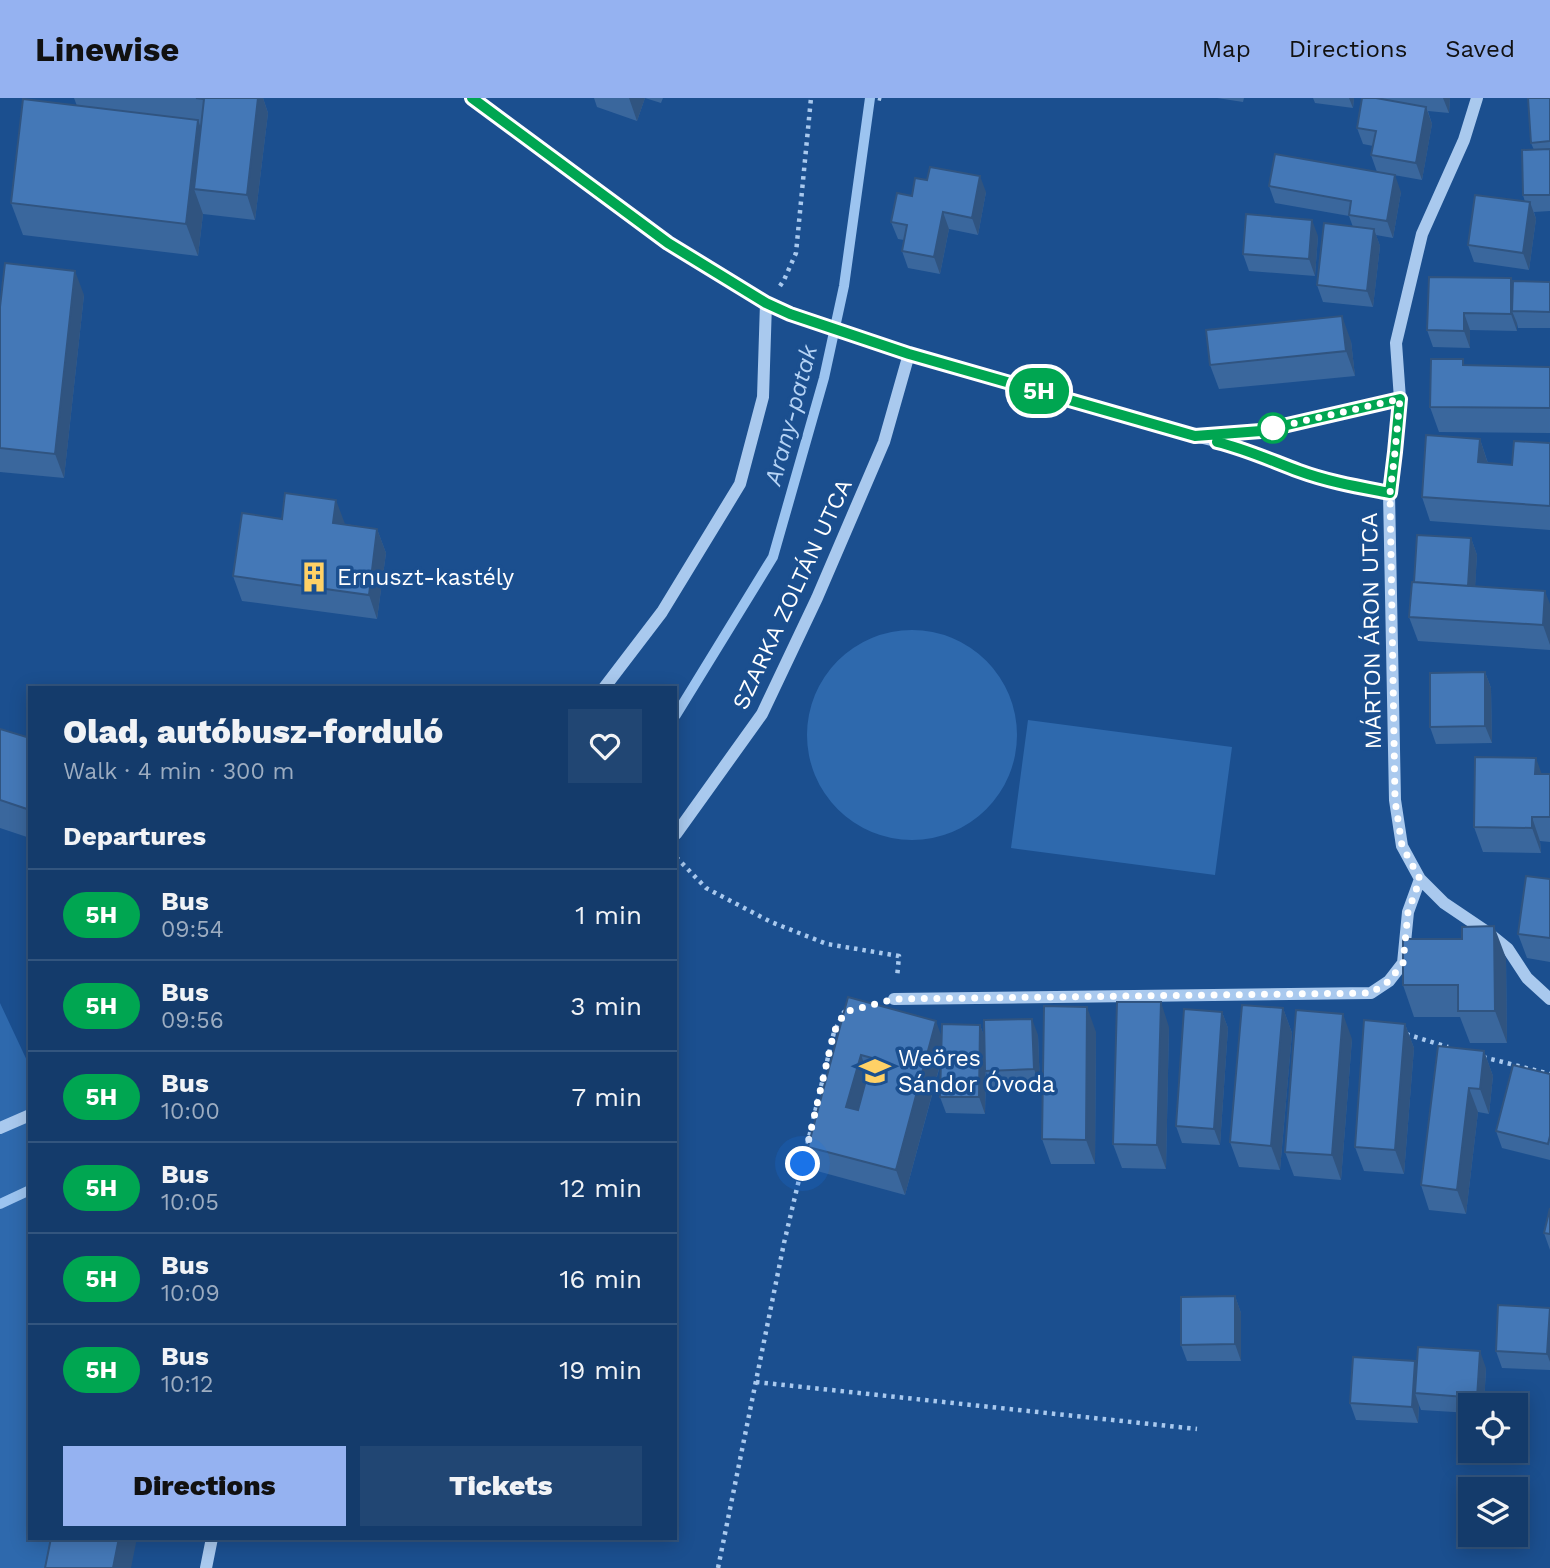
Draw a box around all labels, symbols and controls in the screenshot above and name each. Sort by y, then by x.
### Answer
text: Linewise [35,30,179,69]
text: Map [1202,35,1251,63]
text: Directions [1289,35,1407,63]
text: Saved [1445,35,1515,63]
water label: Arany-patak [759,341,823,489]
line badge: 5H [1007,368,1070,414]
text: 5H [1023,377,1055,405]
unlabelled marker [1258,413,1288,443]
street label: SZARKA ZOLTÁN UTCA [727,475,858,714]
street label: MÁRTON ÁRON UTCA [1356,512,1387,750]
building icon: Ernuszt-kastély [297,560,331,594]
place label: Ernuszt-kastély [337,564,514,591]
button: heart [568,709,642,783]
text: Olad, autóbusz-forduló [63,712,443,751]
text: Walk · 4 min · 300 m [63,758,295,785]
text: Departures [63,821,206,851]
text: Bus [161,886,209,916]
text: 1 min [575,900,642,930]
text: 5H [86,901,117,929]
text: 09:54 [161,916,224,943]
text: Bus [161,977,209,1007]
text: 3 min [570,991,642,1021]
text: 5H [86,992,117,1020]
text: 09:56 [161,1007,224,1034]
place label: Weöres Sándor Óvoda [898,1045,1055,1098]
school or university icon: Weöres Sándor Óvoda [858,1054,892,1088]
text: Bus [161,1068,209,1098]
text: 7 min [572,1082,642,1112]
text: 5H [86,1083,117,1111]
text: 10:00 [161,1098,220,1125]
your location [785,1146,820,1181]
text: Bus [161,1159,209,1189]
text: 12 min [560,1173,642,1203]
text: 5H [86,1174,117,1202]
text: 10:05 [161,1189,219,1216]
text: Bus [161,1250,209,1280]
text: 16 min [559,1264,642,1294]
text: 5H [86,1265,117,1293]
text: 10:09 [161,1280,220,1307]
text: Bus [161,1341,209,1371]
text: 19 min [559,1355,642,1385]
text: 5H [86,1356,117,1384]
text: 10:12 [161,1371,213,1398]
map controls [1458,1393,1528,1547]
button: locate [1458,1393,1528,1463]
button: Directions [63,1446,346,1526]
button: Tickets [360,1446,642,1526]
button: layers [1458,1477,1528,1547]

